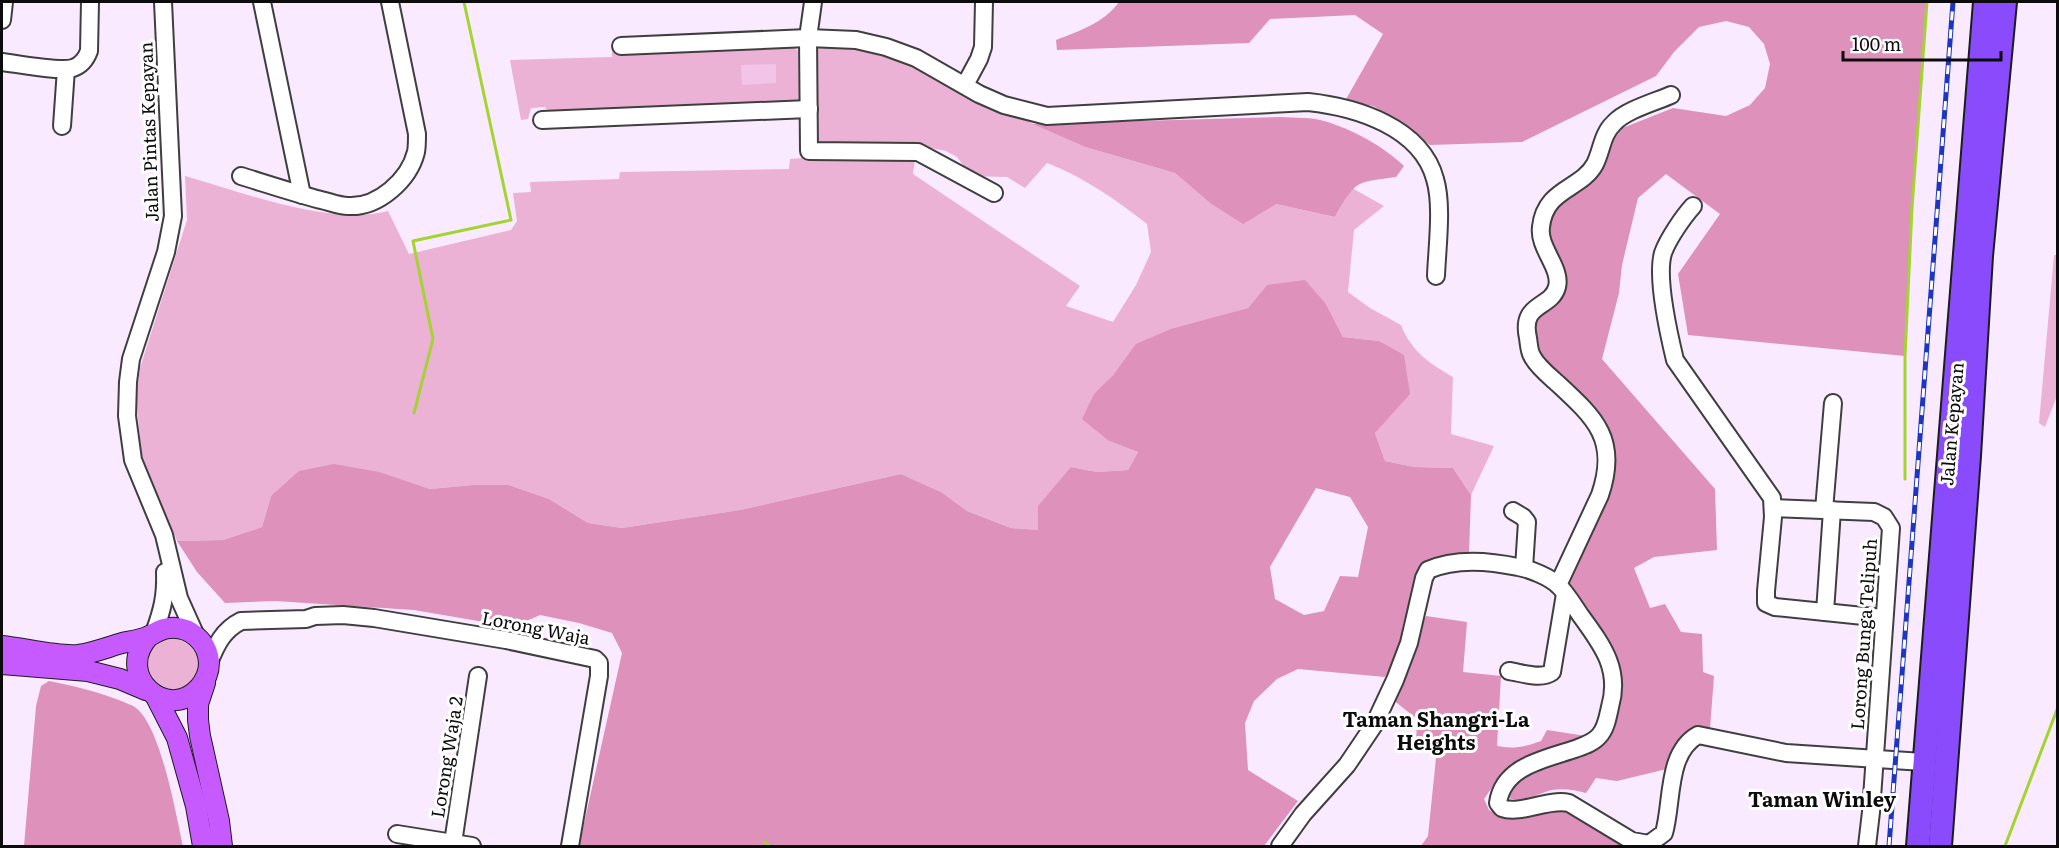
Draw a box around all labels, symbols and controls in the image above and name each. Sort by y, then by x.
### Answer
scale bar [1843,24,2000,62]
text: 100 m [1852,30,1901,57]
street label: Jalan Pintas Kepayan [131,41,165,223]
street label: Jalan Kepayan [1932,361,1970,487]
street label: Lorong Bunga Telipuh [1843,537,1883,731]
street label: Lorong Waja [479,603,593,651]
street label: Lorong Waja 2 [423,694,469,820]
district label: Taman Shangri-La Heights [1342,703,1530,756]
district label: Taman Winley [1748,783,1897,813]

